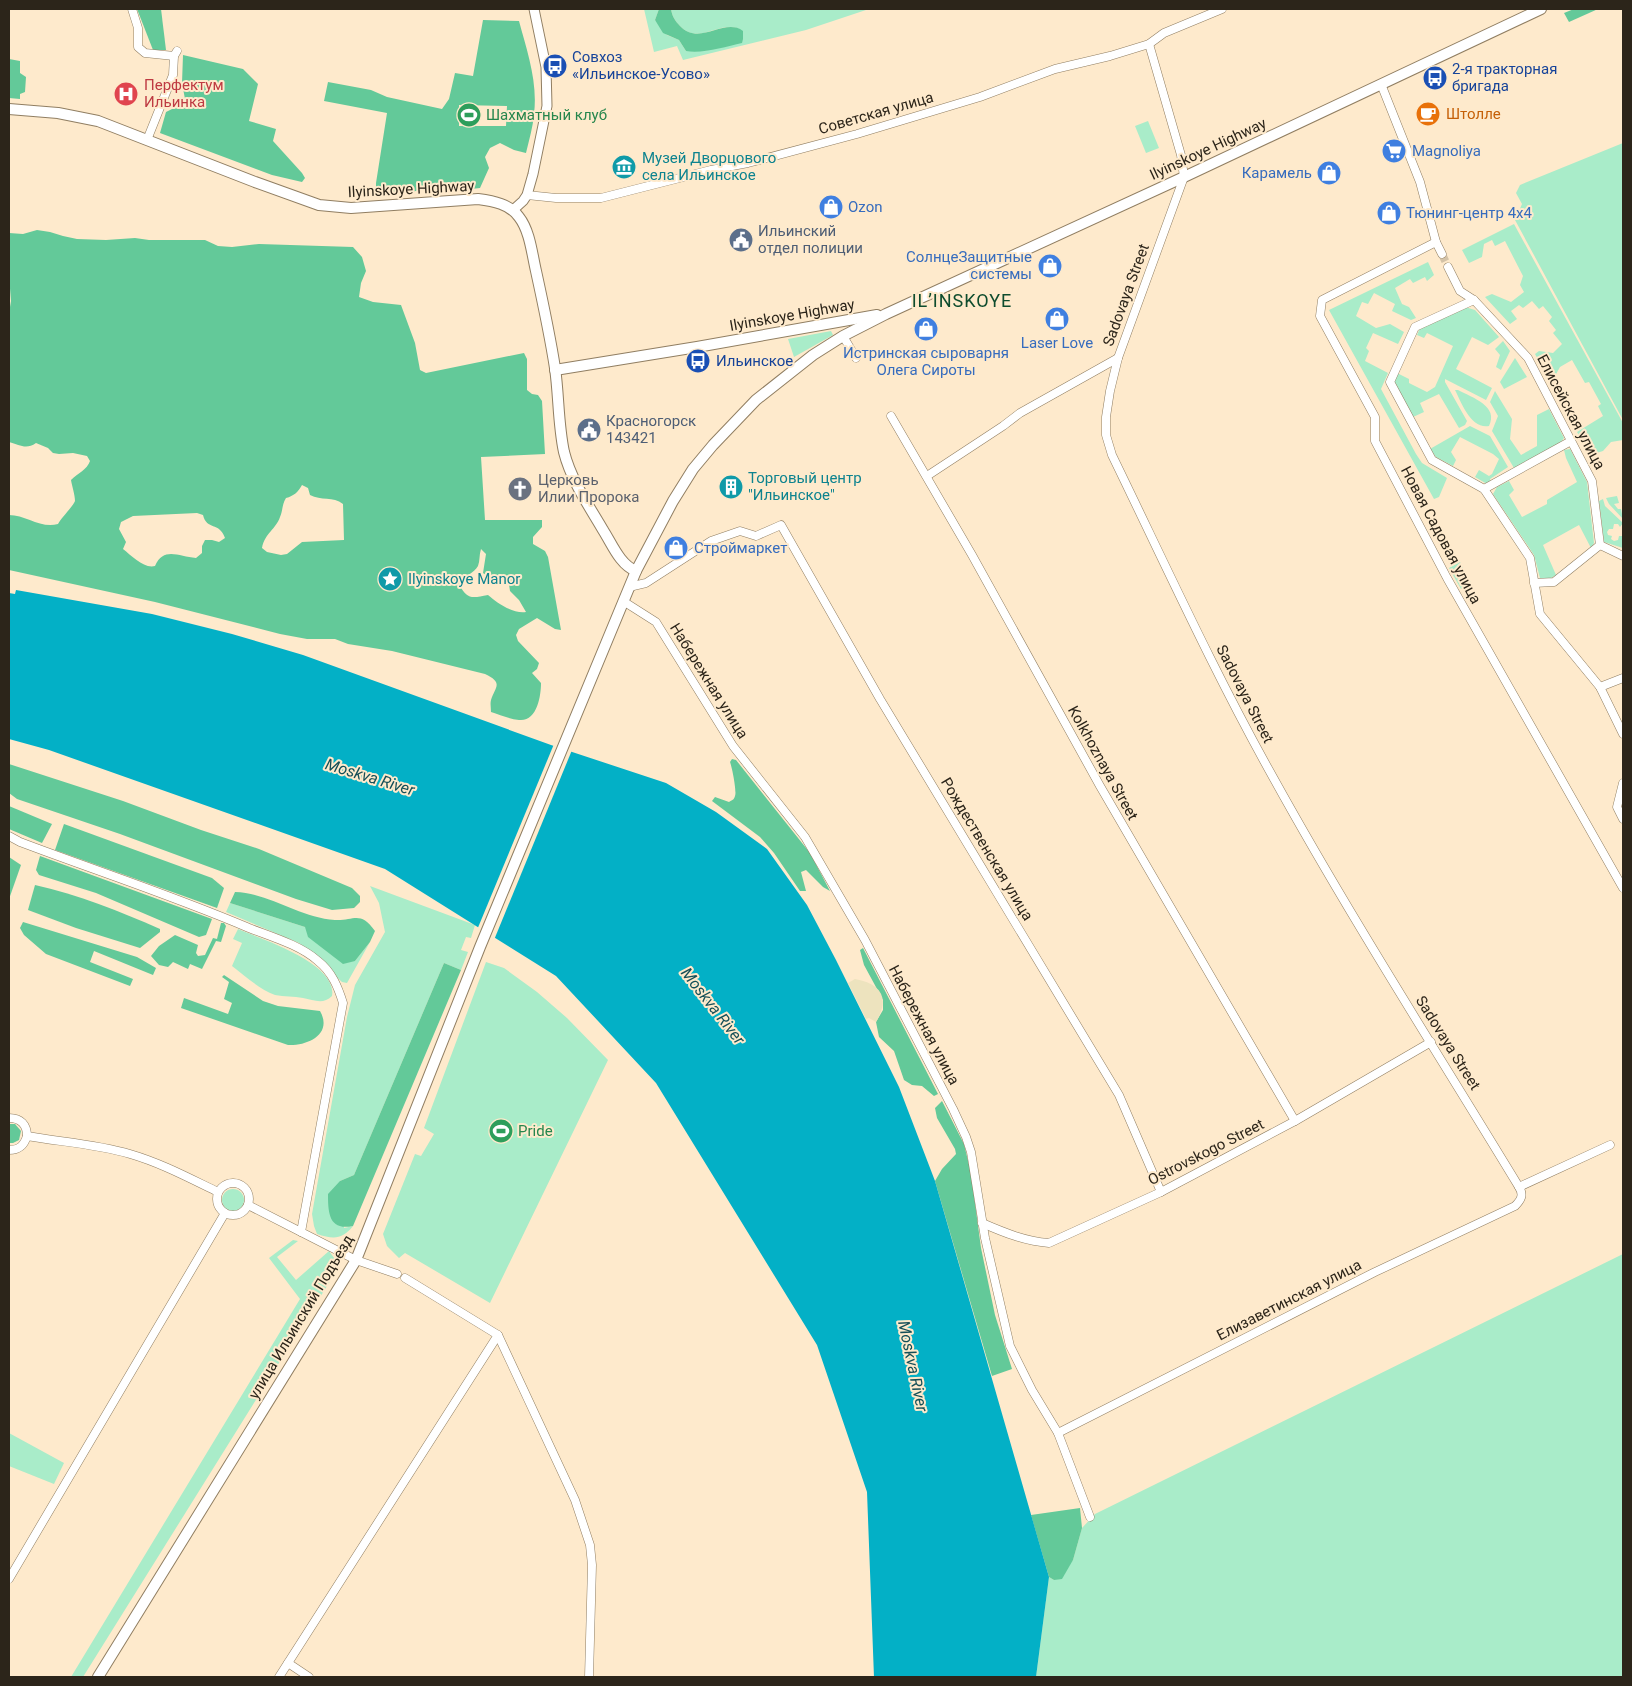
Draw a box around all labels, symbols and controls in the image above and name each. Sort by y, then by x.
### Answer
place label: Совхоз «Ильинское-Усово» [572,48,710,83]
bus stop icon: Совхоз «Ильинское-Усово» [542,53,568,79]
place label: 2-я тракторная бригада [1452,60,1557,95]
bus stop icon: 2-я тракторная бригада [1422,65,1448,91]
place label: Перфектум Ильинка [144,76,224,111]
hospital icon: Перфектум Ильинка [113,81,139,107]
street label: Советская улица [816,88,936,138]
cafe icon: Штолле [1415,101,1441,127]
sports icon: Шахматный клуб [456,102,482,128]
place label: Штолле [1446,105,1501,123]
place label: Шахматный клуб [486,106,607,124]
street label: Ilyinskoye Highway [1147,114,1269,184]
supermarket icon: Magnoliya [1381,138,1407,164]
place label: Magnoliya [1412,142,1481,160]
place label: Музей Дворцового села Ильинское [642,149,776,184]
museum icon: Музей Дворцового села Ильинское [611,154,637,180]
shop icon: Карамель [1316,160,1342,186]
place label: Карамель [1242,164,1312,182]
street label: Ilyinskoye Highway [347,177,475,201]
shop icon: Ozon [818,194,844,220]
place label: Ozon [848,198,882,216]
shop icon: Тюнинг-центр 4х4 [1376,200,1402,226]
place label: Тюнинг-центр 4х4 [1406,204,1533,222]
place label: Ильинский отдел полиции [758,222,863,257]
public building icon: Ильинский отдел полиции [728,227,754,253]
street label: Sadovaya Street [1099,241,1153,349]
place label: СолнцеЗащитные системы [906,248,1032,283]
shop icon: СолнцеЗащитные системы [1037,253,1063,279]
district label: IL’INSKOYE [912,290,1012,311]
street label: Ilyinskoye Highway [728,295,856,335]
shop icon: Laser Love [1044,306,1070,332]
shop icon: Истринская сыроварня Олега Сироты [913,316,939,342]
place label: Laser Love [1021,334,1093,352]
place label: Истринская сыроварня Олега Сироты [843,344,1009,379]
bus stop icon: Ильинское [685,348,711,374]
street label: Елисейская улица [1533,351,1609,473]
place label: Ильинское [716,352,793,370]
place label: Красногорск 143421 [606,412,696,447]
public building icon: Красногорск 143421 [576,417,602,443]
street label: Новая Садовая улица [1397,463,1485,607]
place label: Торговый центр "Ильинское" [748,469,862,504]
place label: Церковь Илии Пророка [538,471,639,506]
building icon: Торговый центр "Ильинское" [718,474,744,500]
church icon: Церковь Илии Пророка [507,476,533,502]
shop icon: Строймаркет [663,535,689,561]
place label: Строймаркет [694,539,787,557]
place icon: Ilyinskoye Manor [377,566,403,592]
place label: Ilyinskoye Manor [408,570,520,588]
street label: Набережная улица [666,620,752,742]
street label: Sadovaya Street [1213,642,1277,746]
street label: Kolkhoznaya Street [1064,703,1142,823]
water label: Moskva River [323,754,418,800]
street label: Рождественская улица [937,774,1037,924]
street label: Набережная улица [885,962,963,1088]
water label: Moskva River [677,964,749,1049]
street label: Sadovaya Street [1412,993,1484,1093]
street label: Ostrovskogo Street [1145,1115,1267,1189]
sports icon: Pride [488,1118,514,1144]
place label: Pride [518,1122,553,1140]
street label: улица Ильинский Подъезд [245,1232,357,1402]
street label: Елизаветинская улица [1214,1256,1364,1344]
water label: Moskva River [894,1319,932,1414]

